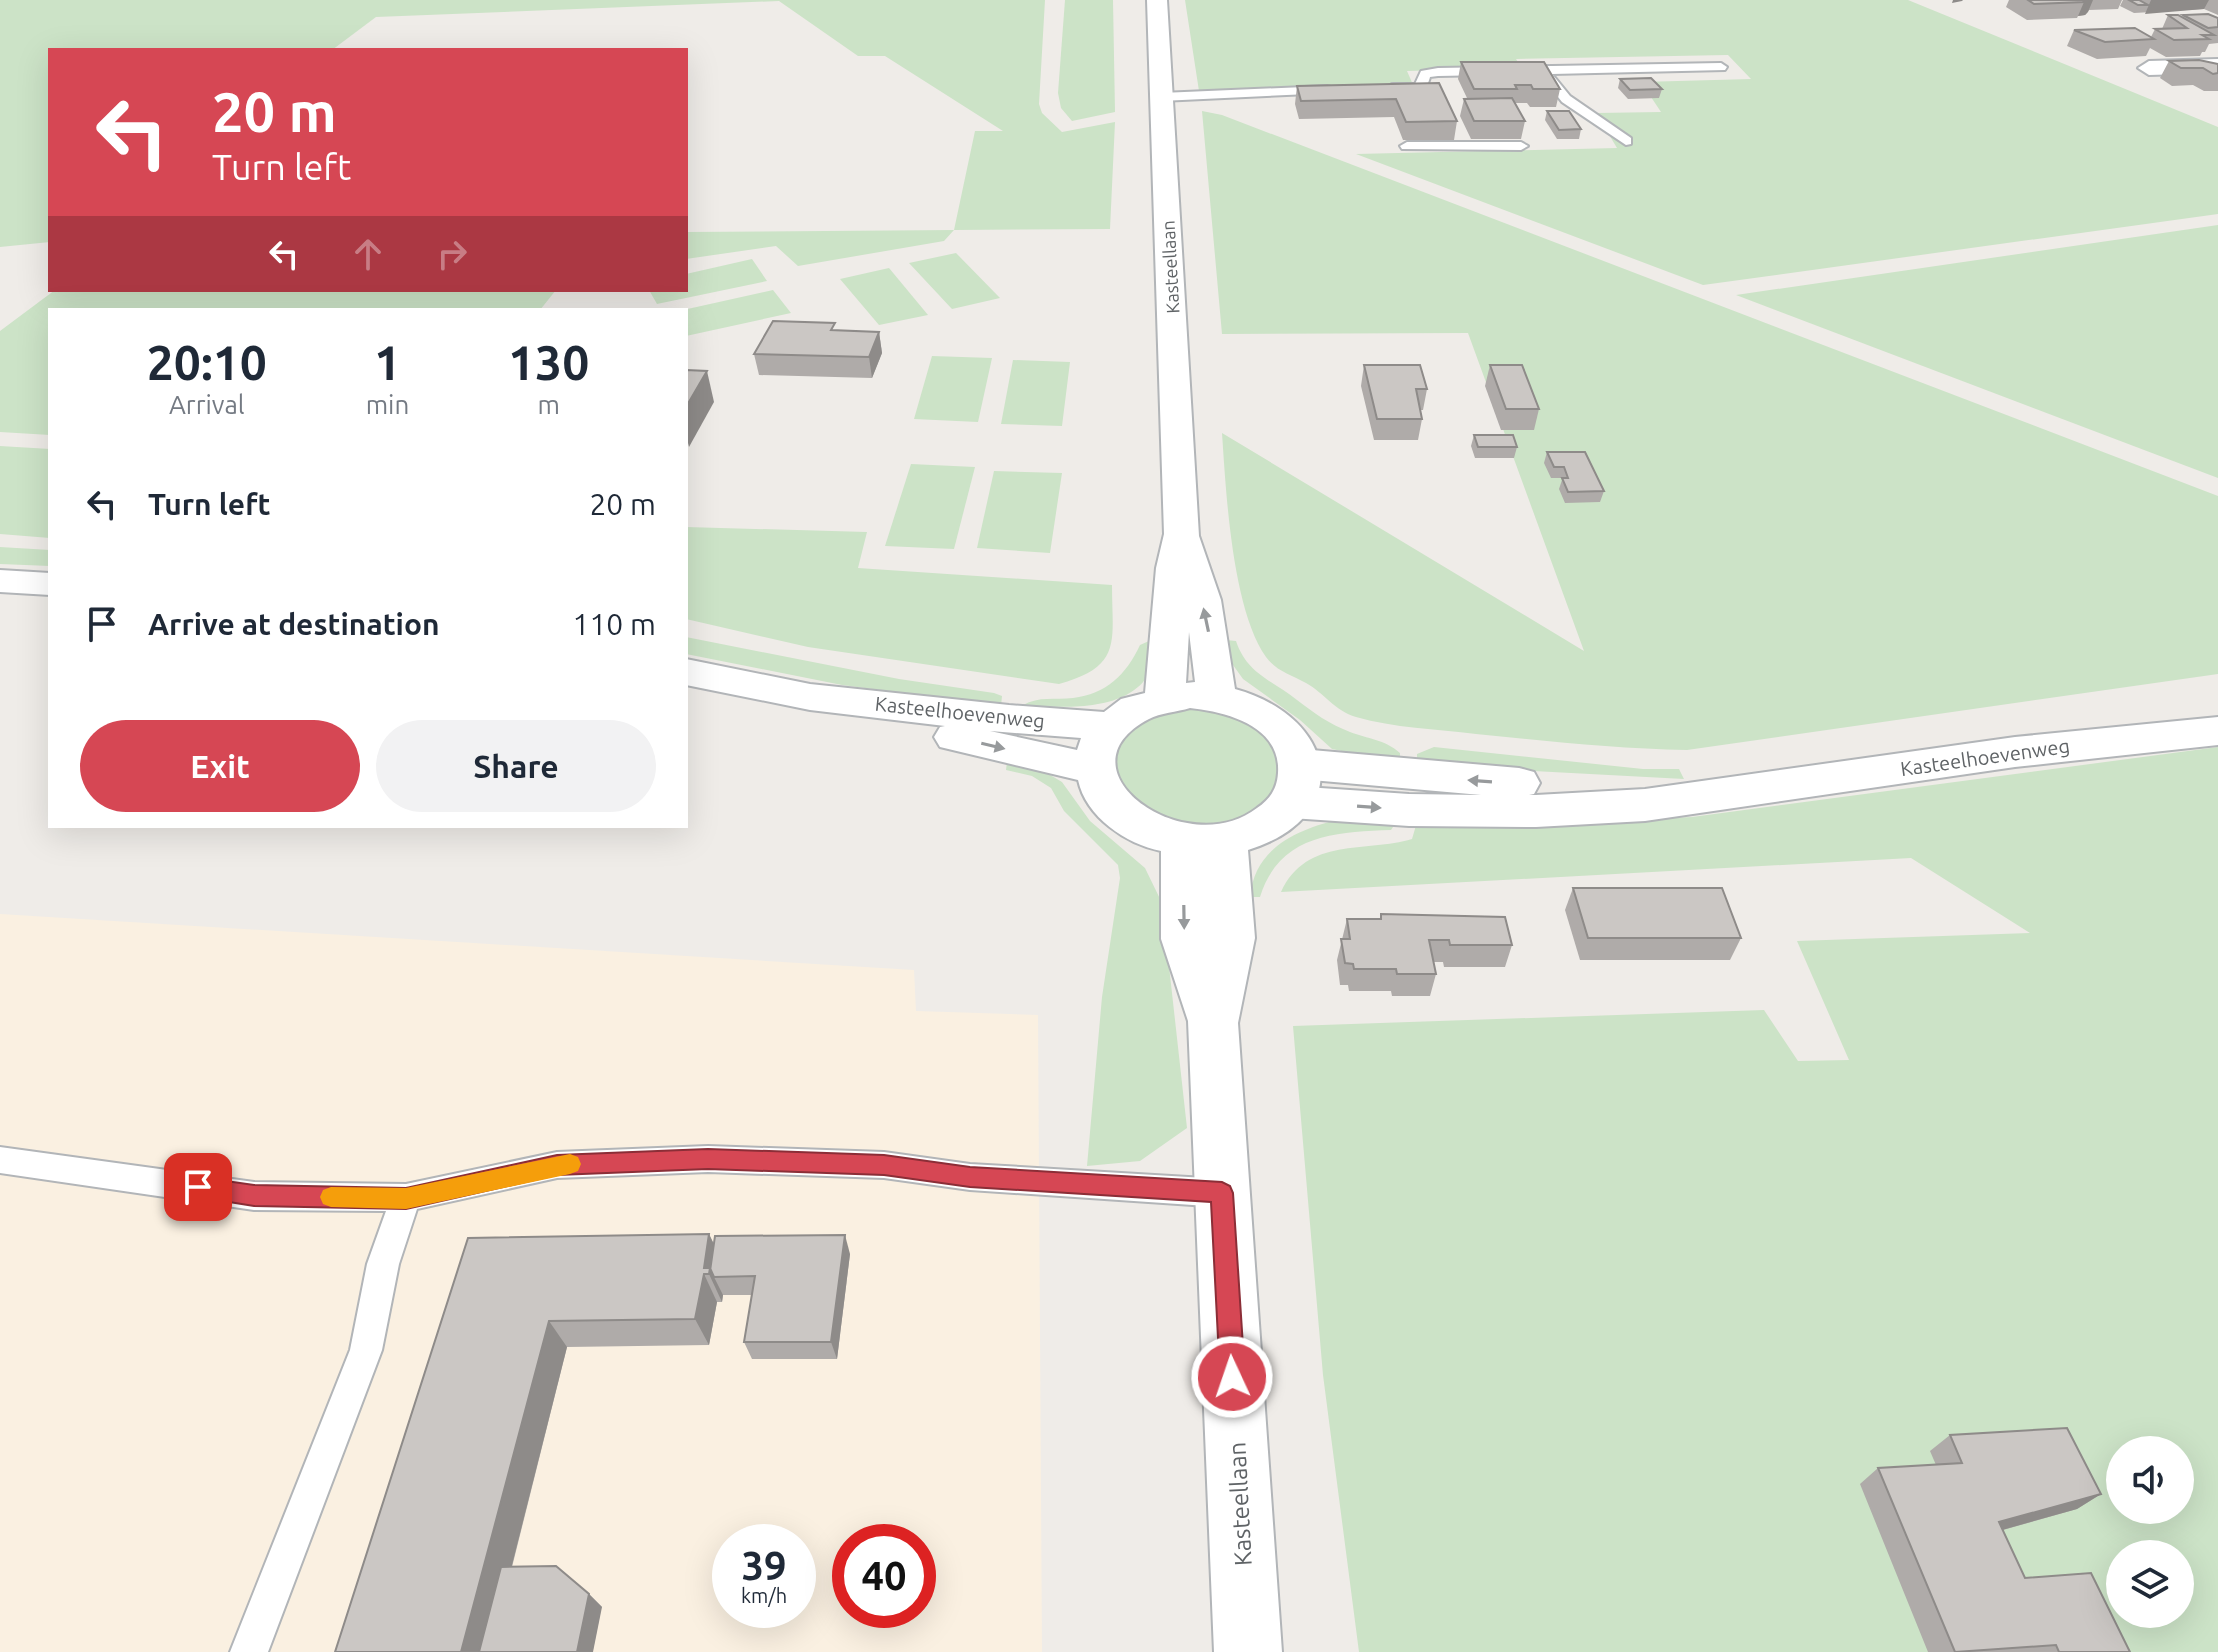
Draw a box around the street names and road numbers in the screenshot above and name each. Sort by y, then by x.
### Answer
street label: Kasteellaan [1158,220,1182,314]
street label: Kasteelhoevenweg [874,692,1046,732]
street label: Kasteelhoevenweg [1899,734,2071,780]
street label: Kasteellaan [1223,1441,1257,1567]

